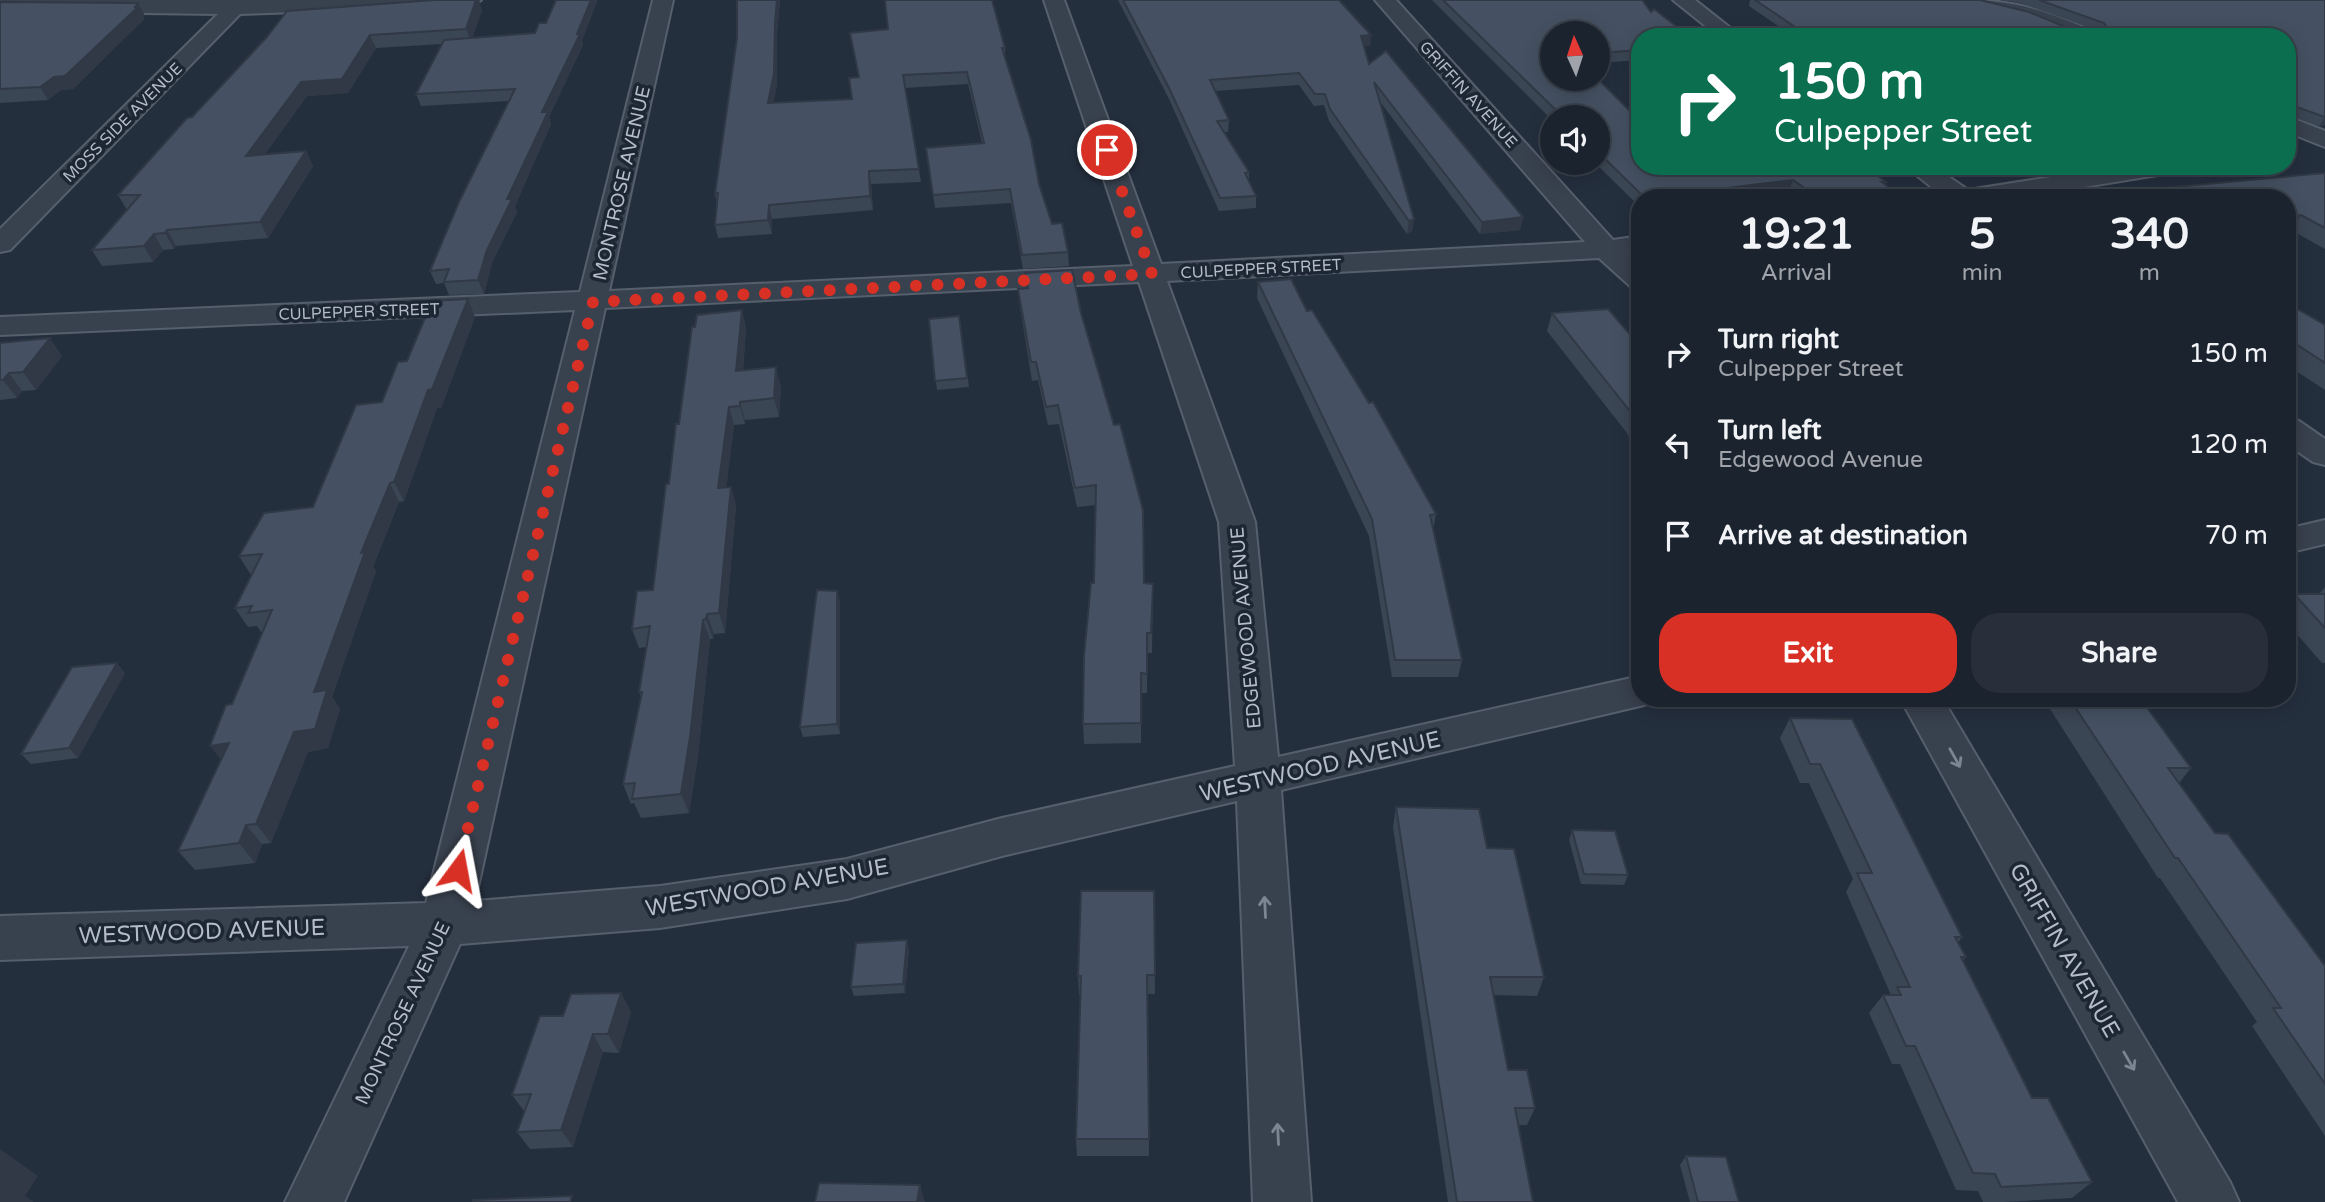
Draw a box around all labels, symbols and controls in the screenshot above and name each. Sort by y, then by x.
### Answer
north arrow [1540,21,1610,91]
map controls [1540,21,1610,175]
street label: GRIFFIN AVENUE [1415,37,1521,152]
text: 150 m [1774,53,1924,112]
icon: right [1659,56,1750,147]
street label: MOSS SIDE AVENUE [59,59,187,187]
street label: MONTROSE AVENUE [589,84,655,283]
button: sound [1540,105,1610,175]
text: Culpepper Street [1774,113,2032,151]
pin [1077,120,1137,180]
icon: arrive [1088,131,1126,169]
text: 19:21 [1738,209,1855,260]
text: 5 [1969,209,1995,260]
text: 340 [2110,209,2189,260]
street label: CULPEPPER STREET [1180,255,1342,283]
text: Arrival [1761,259,1832,287]
text: min [1962,259,2003,287]
text: m [2139,259,2160,287]
street label: CULPEPPER STREET [278,299,440,325]
text: Turn right [1718,324,1839,355]
icon: right [1659,335,1697,373]
text: 150 m [2188,338,2268,369]
text: Culpepper Street [1718,355,1904,383]
text: Turn left [1718,415,1821,446]
icon: left [1659,426,1697,464]
text: 120 m [2188,429,2268,460]
text: Edgewood Avenue [1718,446,1923,474]
icon: arrive [1659,517,1697,555]
text: Arrive at destination [1718,520,1968,551]
text: 70 m [2205,520,2268,551]
street label: EDGEWOOD AVENUE [1226,526,1266,730]
button: Exit [1659,613,1957,693]
button: Share [1971,613,2268,693]
street label: WESTWOOD AVENUE [1197,726,1443,808]
one-way arrow [1948,747,1962,767]
position arrow [421,833,495,907]
street label: WESTWOOD AVENUE [643,853,891,923]
street label: GRIFFIN AVENUE [2003,858,2125,1043]
one-way arrow [1258,896,1271,918]
street label: WESTWOOD AVENUE [78,914,326,950]
street label: MONTROSE AVENUE [351,919,455,1108]
one-way arrow [2122,1051,2136,1071]
one-way arrow [1271,1123,1284,1146]

